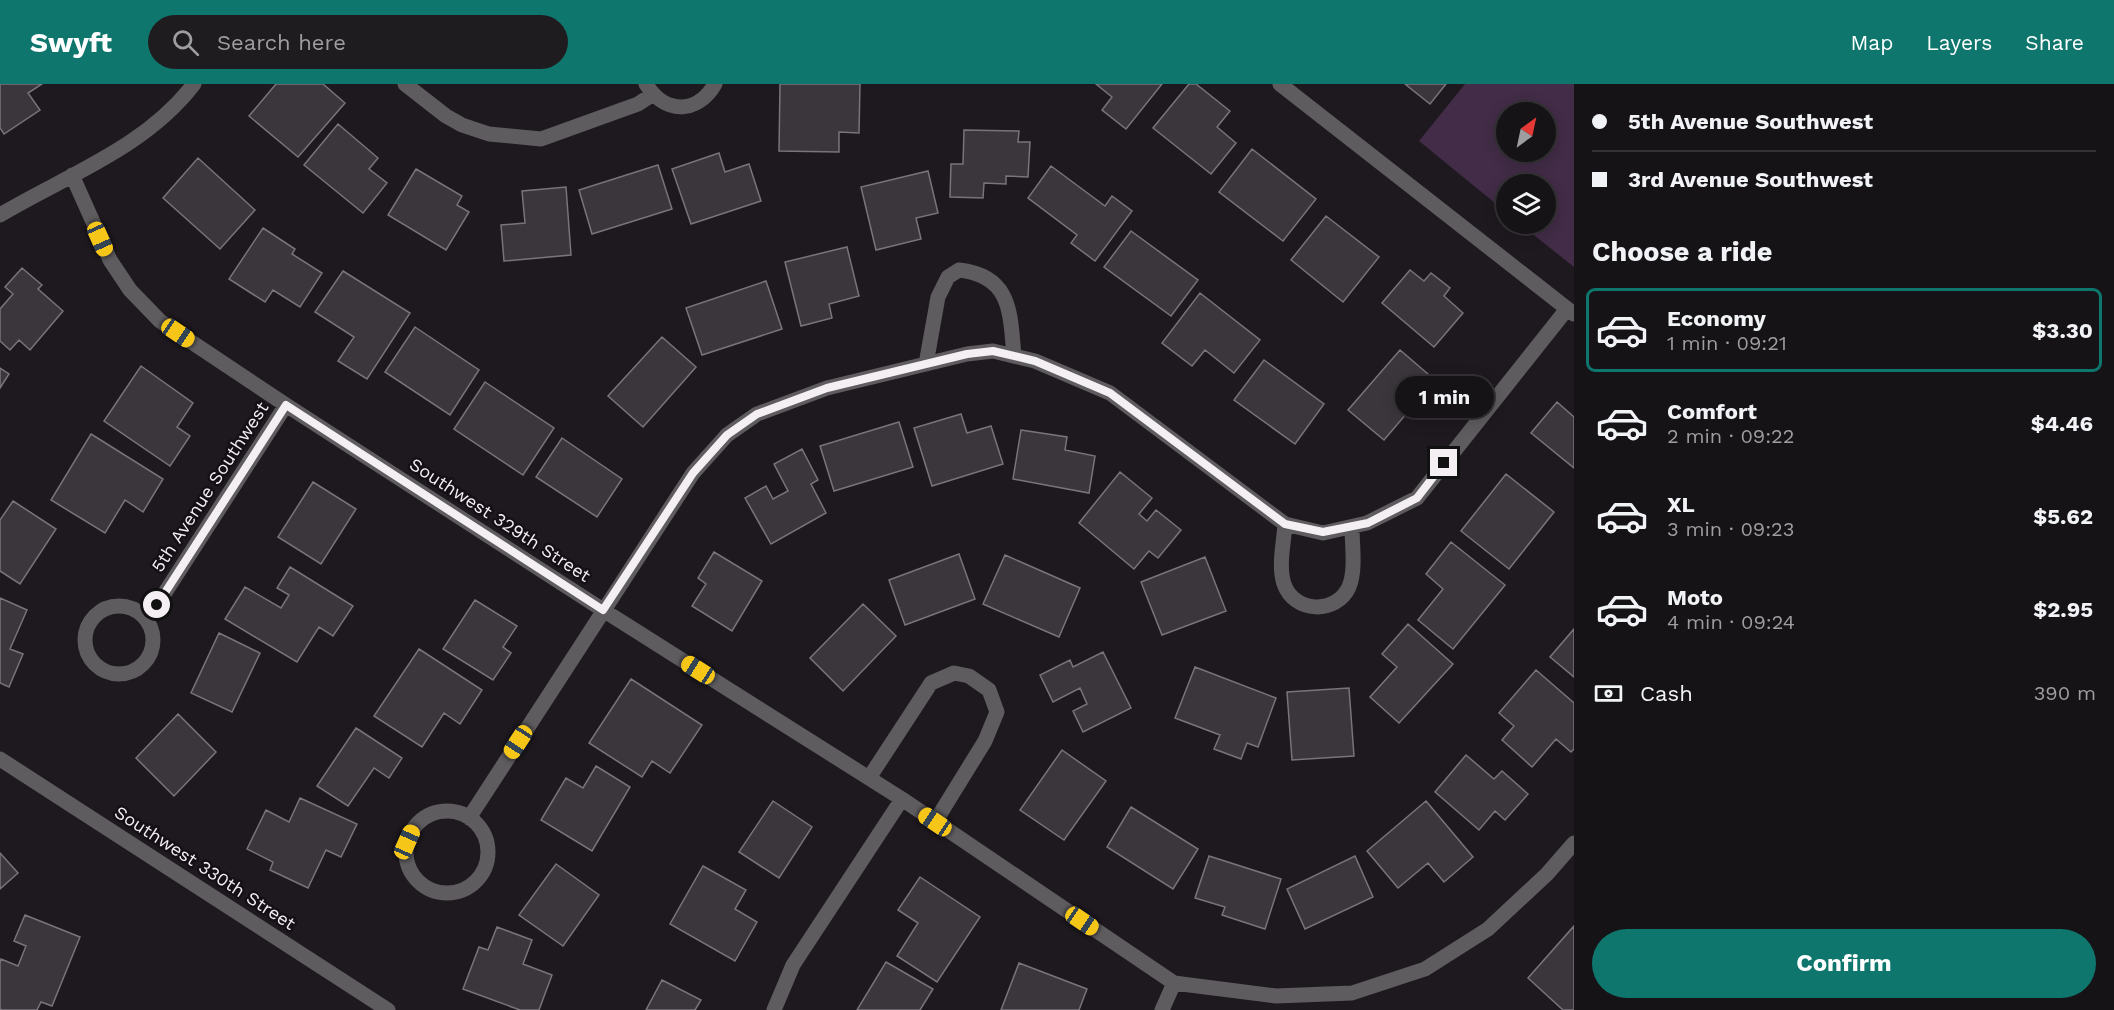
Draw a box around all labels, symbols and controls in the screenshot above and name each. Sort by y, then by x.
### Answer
search box [148,15,568,69]
text: Swyft [30,26,112,59]
icon: search [169,26,202,59]
text: Search here [217,30,346,55]
text: Map [1850,30,1893,55]
text: Layers [1926,30,1992,55]
text: Share [2025,30,2084,55]
north arrow [1496,102,1556,162]
map controls [1496,102,1556,234]
text: 5th Avenue Southwest [1628,109,1873,134]
text: 3rd Avenue Southwest [1628,167,1873,192]
button: layers [1496,174,1556,234]
car [84,219,116,259]
text: Choose a ride [1592,236,1772,268]
icon: car [1595,303,1649,357]
text: Economy [1667,306,1766,331]
car [158,315,198,351]
text: $3.30 [2032,318,2093,343]
text: 1 min · 09:21 [1667,331,1787,355]
callout: 1 min [1394,376,1494,418]
text: 1 min [1419,385,1470,409]
icon: car [1595,396,1649,450]
street label: 5th Avenue Southwest [147,397,273,576]
text: Comfort [1667,399,1757,424]
text: $4.46 [2031,411,2093,436]
text: 2 min · 09:22 [1667,424,1794,448]
route end [1430,449,1457,476]
street label: Southwest 329th Street [406,453,595,586]
icon: car [1595,489,1649,543]
text: XL [1667,492,1695,517]
text: $5.62 [2033,504,2093,529]
text: 3 min · 09:23 [1667,517,1794,541]
icon: car [1595,582,1649,636]
text: Moto [1667,585,1723,610]
route start [143,591,170,618]
text: $2.95 [2033,597,2093,622]
text: 4 min · 09:24 [1667,610,1795,634]
car [678,653,718,687]
icon: cash [1592,677,1625,710]
text: Cash [1640,681,1693,706]
text: 390 m [2034,681,2096,705]
car [501,722,535,762]
street label: Southwest 330th Street [111,801,300,934]
car [915,804,955,840]
car [391,822,423,862]
car [1062,903,1102,939]
button: Confirm [1592,929,2096,998]

